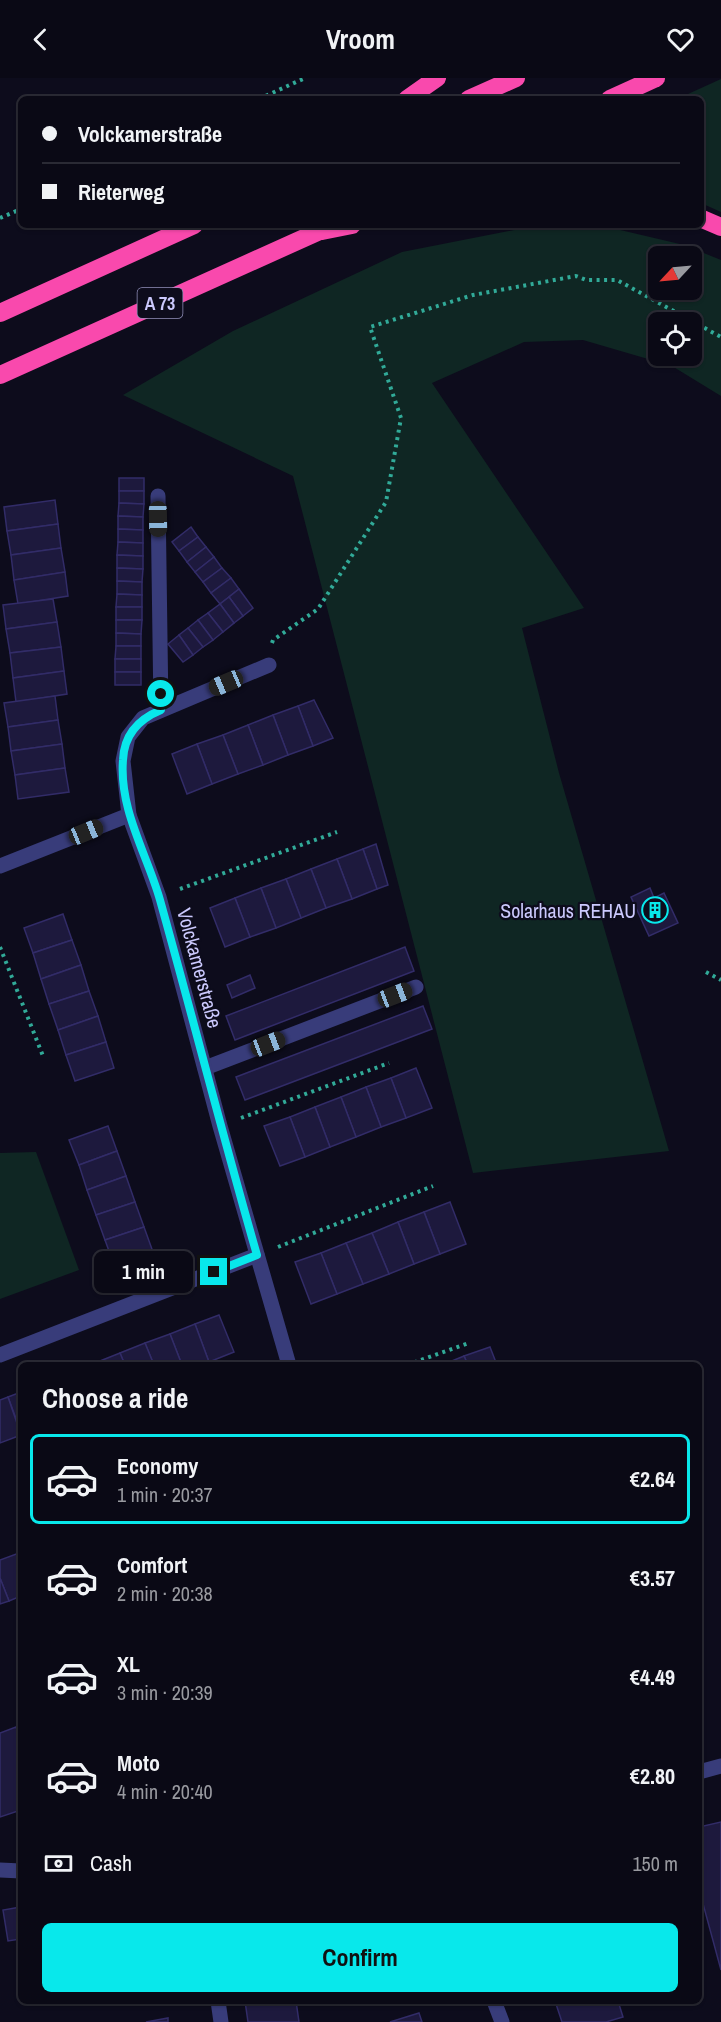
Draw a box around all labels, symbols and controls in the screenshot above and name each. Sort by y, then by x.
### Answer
text: Vroom [326,21,395,57]
icon: back [24,23,57,56]
icon: heart [664,23,697,56]
text: Volckamerstraße [78,119,222,149]
text: Rieterweg [78,177,164,207]
north arrow [648,246,702,300]
map controls [648,246,702,366]
road number: A 73 [138,288,182,318]
button: locate [648,312,702,366]
car [149,501,167,537]
car [206,668,246,698]
route start [147,680,174,707]
car [66,817,106,847]
building icon: Solarhaus REHAU [640,895,670,925]
place label: Solarhaus REHAU [500,897,636,924]
street label: Volckamerstraße [171,905,229,1031]
car [375,980,415,1010]
car [248,1029,288,1059]
callout: 1 min [94,1251,193,1293]
text: 1 min [122,1258,165,1285]
route end [200,1258,227,1285]
text: Choose a ride [42,1380,188,1416]
text: Economy [117,1451,198,1481]
icon: car [45,1452,99,1506]
text: €2.64 [630,1464,675,1494]
text: 1 min · 20:37 [117,1481,213,1508]
text: Comfort [117,1550,187,1580]
icon: car [45,1551,99,1605]
text: €3.57 [630,1563,675,1593]
text: 2 min · 20:38 [117,1580,213,1607]
text: XL [117,1649,140,1679]
icon: car [45,1650,99,1704]
text: €4.49 [630,1662,675,1692]
text: 3 min · 20:39 [117,1679,213,1706]
text: Moto [117,1748,160,1778]
icon: car [45,1749,99,1803]
text: €2.80 [630,1761,675,1791]
text: 4 min · 20:40 [117,1778,213,1805]
icon: cash [42,1847,75,1880]
text: Cash [90,1848,132,1878]
text: 150 m [632,1850,678,1877]
button: Confirm [42,1923,678,1992]

